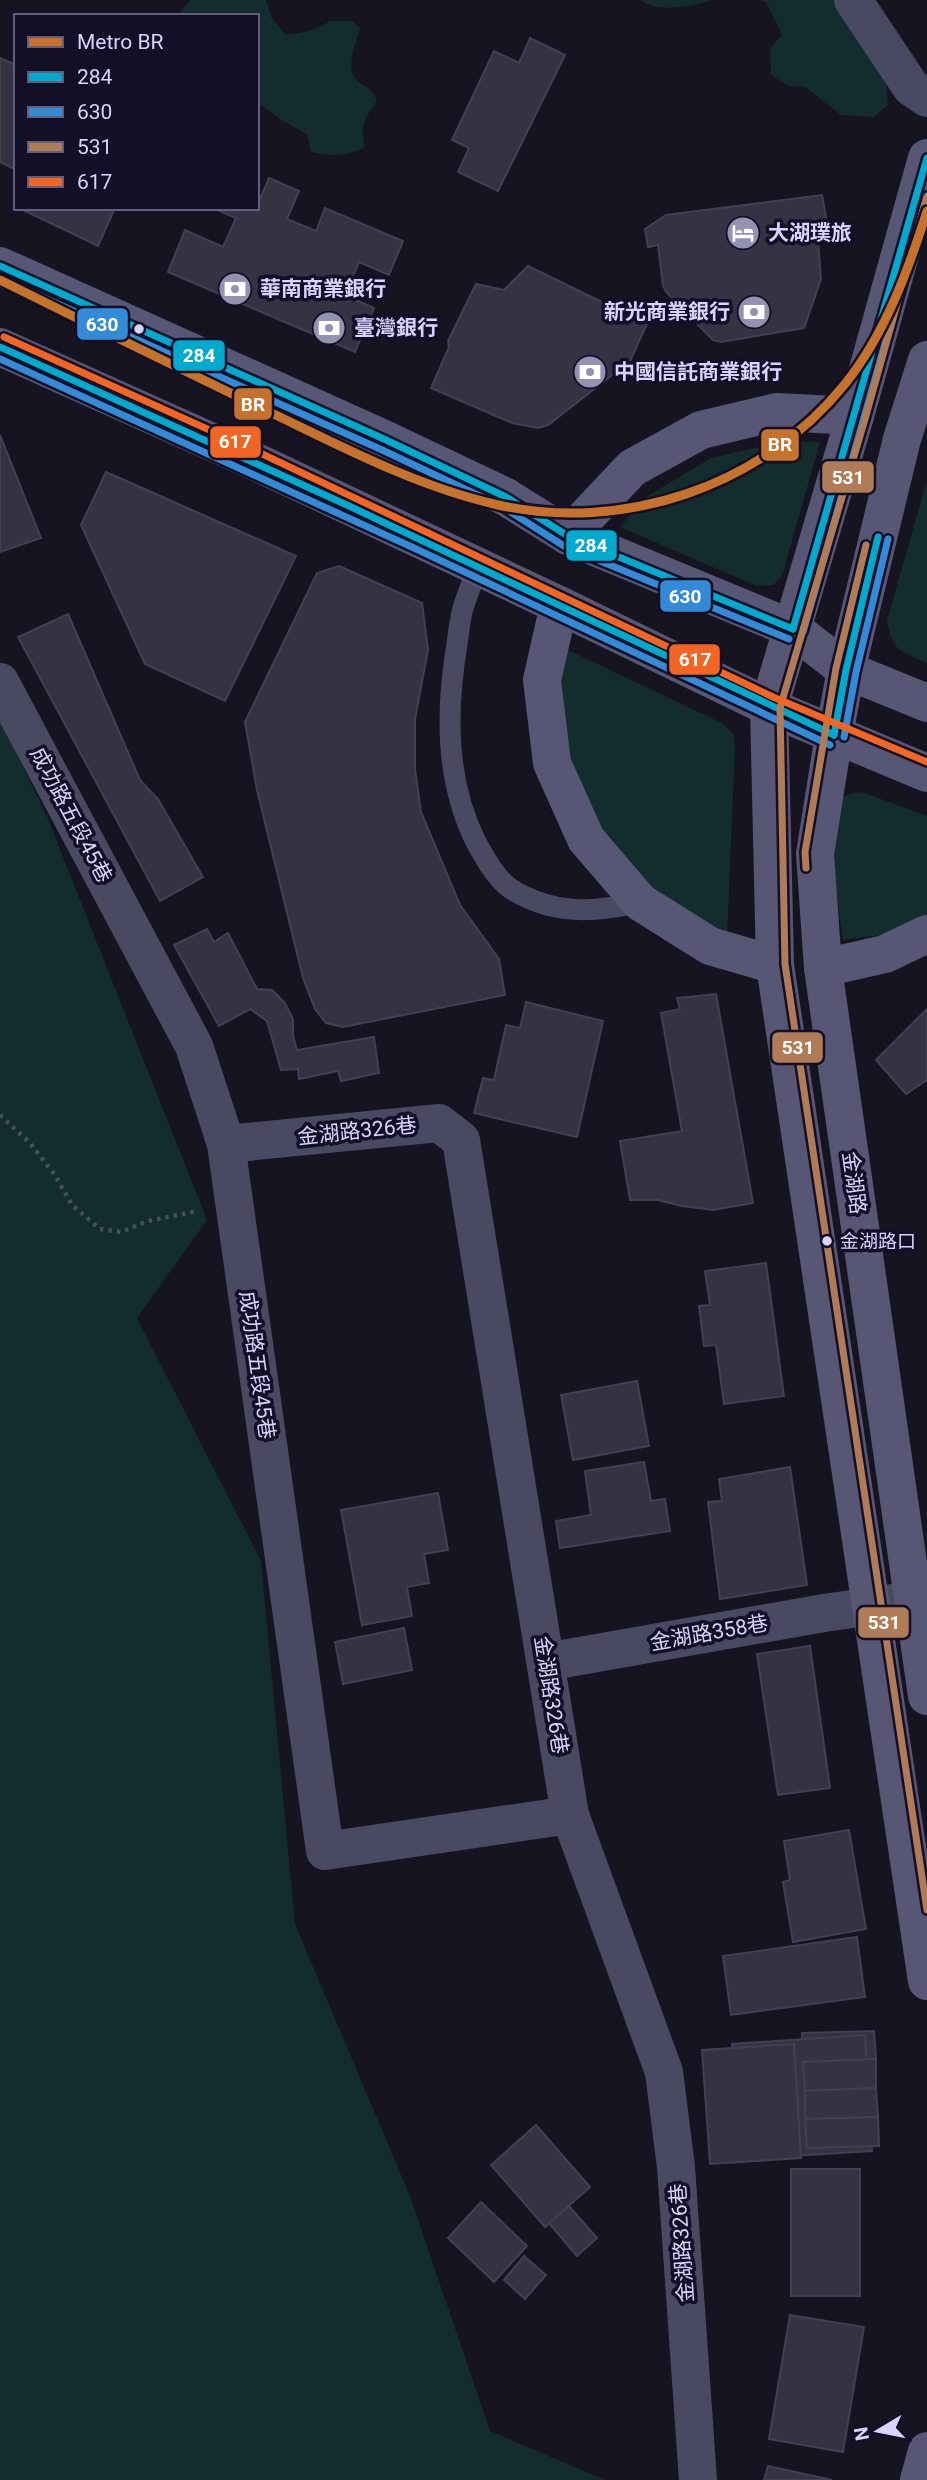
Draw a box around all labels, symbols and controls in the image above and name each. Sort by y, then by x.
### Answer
legend [14,14,259,210]
text: Metro BR [77,30,164,54]
text: 284 [77,65,113,89]
text: 630 [77,100,112,124]
text: 531 [77,135,112,159]
text: 617 [77,170,112,194]
hotel icon: 大湖璞旅 [724,214,762,252]
place label: 大湖璞旅 [768,221,852,245]
bank icon: 華南商業銀行 [216,270,254,308]
place label: 華南商業銀行 [260,277,386,301]
bank icon: 新光商業銀行 [735,293,773,331]
place label: 新光商業銀行 [604,300,730,324]
line badge: 630 [76,307,129,341]
bank icon: 臺灣銀行 [310,309,348,347]
text: 630 [86,313,118,336]
place label: 臺灣銀行 [354,316,438,340]
unlabelled marker [132,322,146,336]
line badge: 284 [172,339,226,372]
text: 284 [183,344,215,367]
bank icon: 中國信託商業銀行 [571,353,609,391]
place label: 中國信託商業銀行 [614,360,782,384]
line badge: BR [233,387,273,421]
text: BR [241,393,265,416]
line badge: 617 [209,425,262,459]
line badge: BR [760,428,800,462]
text: 617 [219,430,251,453]
text: BR [768,433,792,456]
line badge: 531 [821,460,875,494]
text: 531 [832,466,864,489]
line badge: 284 [565,529,618,562]
text: 284 [575,534,607,557]
line badge: 630 [659,579,712,613]
text: 630 [669,585,701,608]
line badge: 617 [668,643,721,676]
text: 617 [679,648,711,671]
street label: 成功路五段45巷 [25,743,117,887]
line badge: 531 [771,1031,824,1064]
text: 531 [782,1036,814,1059]
street label: 金湖路326巷 [296,1113,418,1149]
street label: 金湖路 [838,1150,870,1216]
place label: 金湖路口 [840,1230,916,1253]
marker: 金湖路口 [820,1234,834,1248]
street label: 成功路五段45巷 [235,1289,279,1441]
line badge: 531 [857,1606,910,1639]
street label: 金湖路358巷 [648,1611,770,1655]
text: 531 [868,1611,900,1634]
street label: 金湖路326巷 [530,1634,572,1756]
street label: 金湖路326巷 [666,2183,698,2303]
north arrow [843,2396,913,2466]
text: N [849,2425,874,2442]

